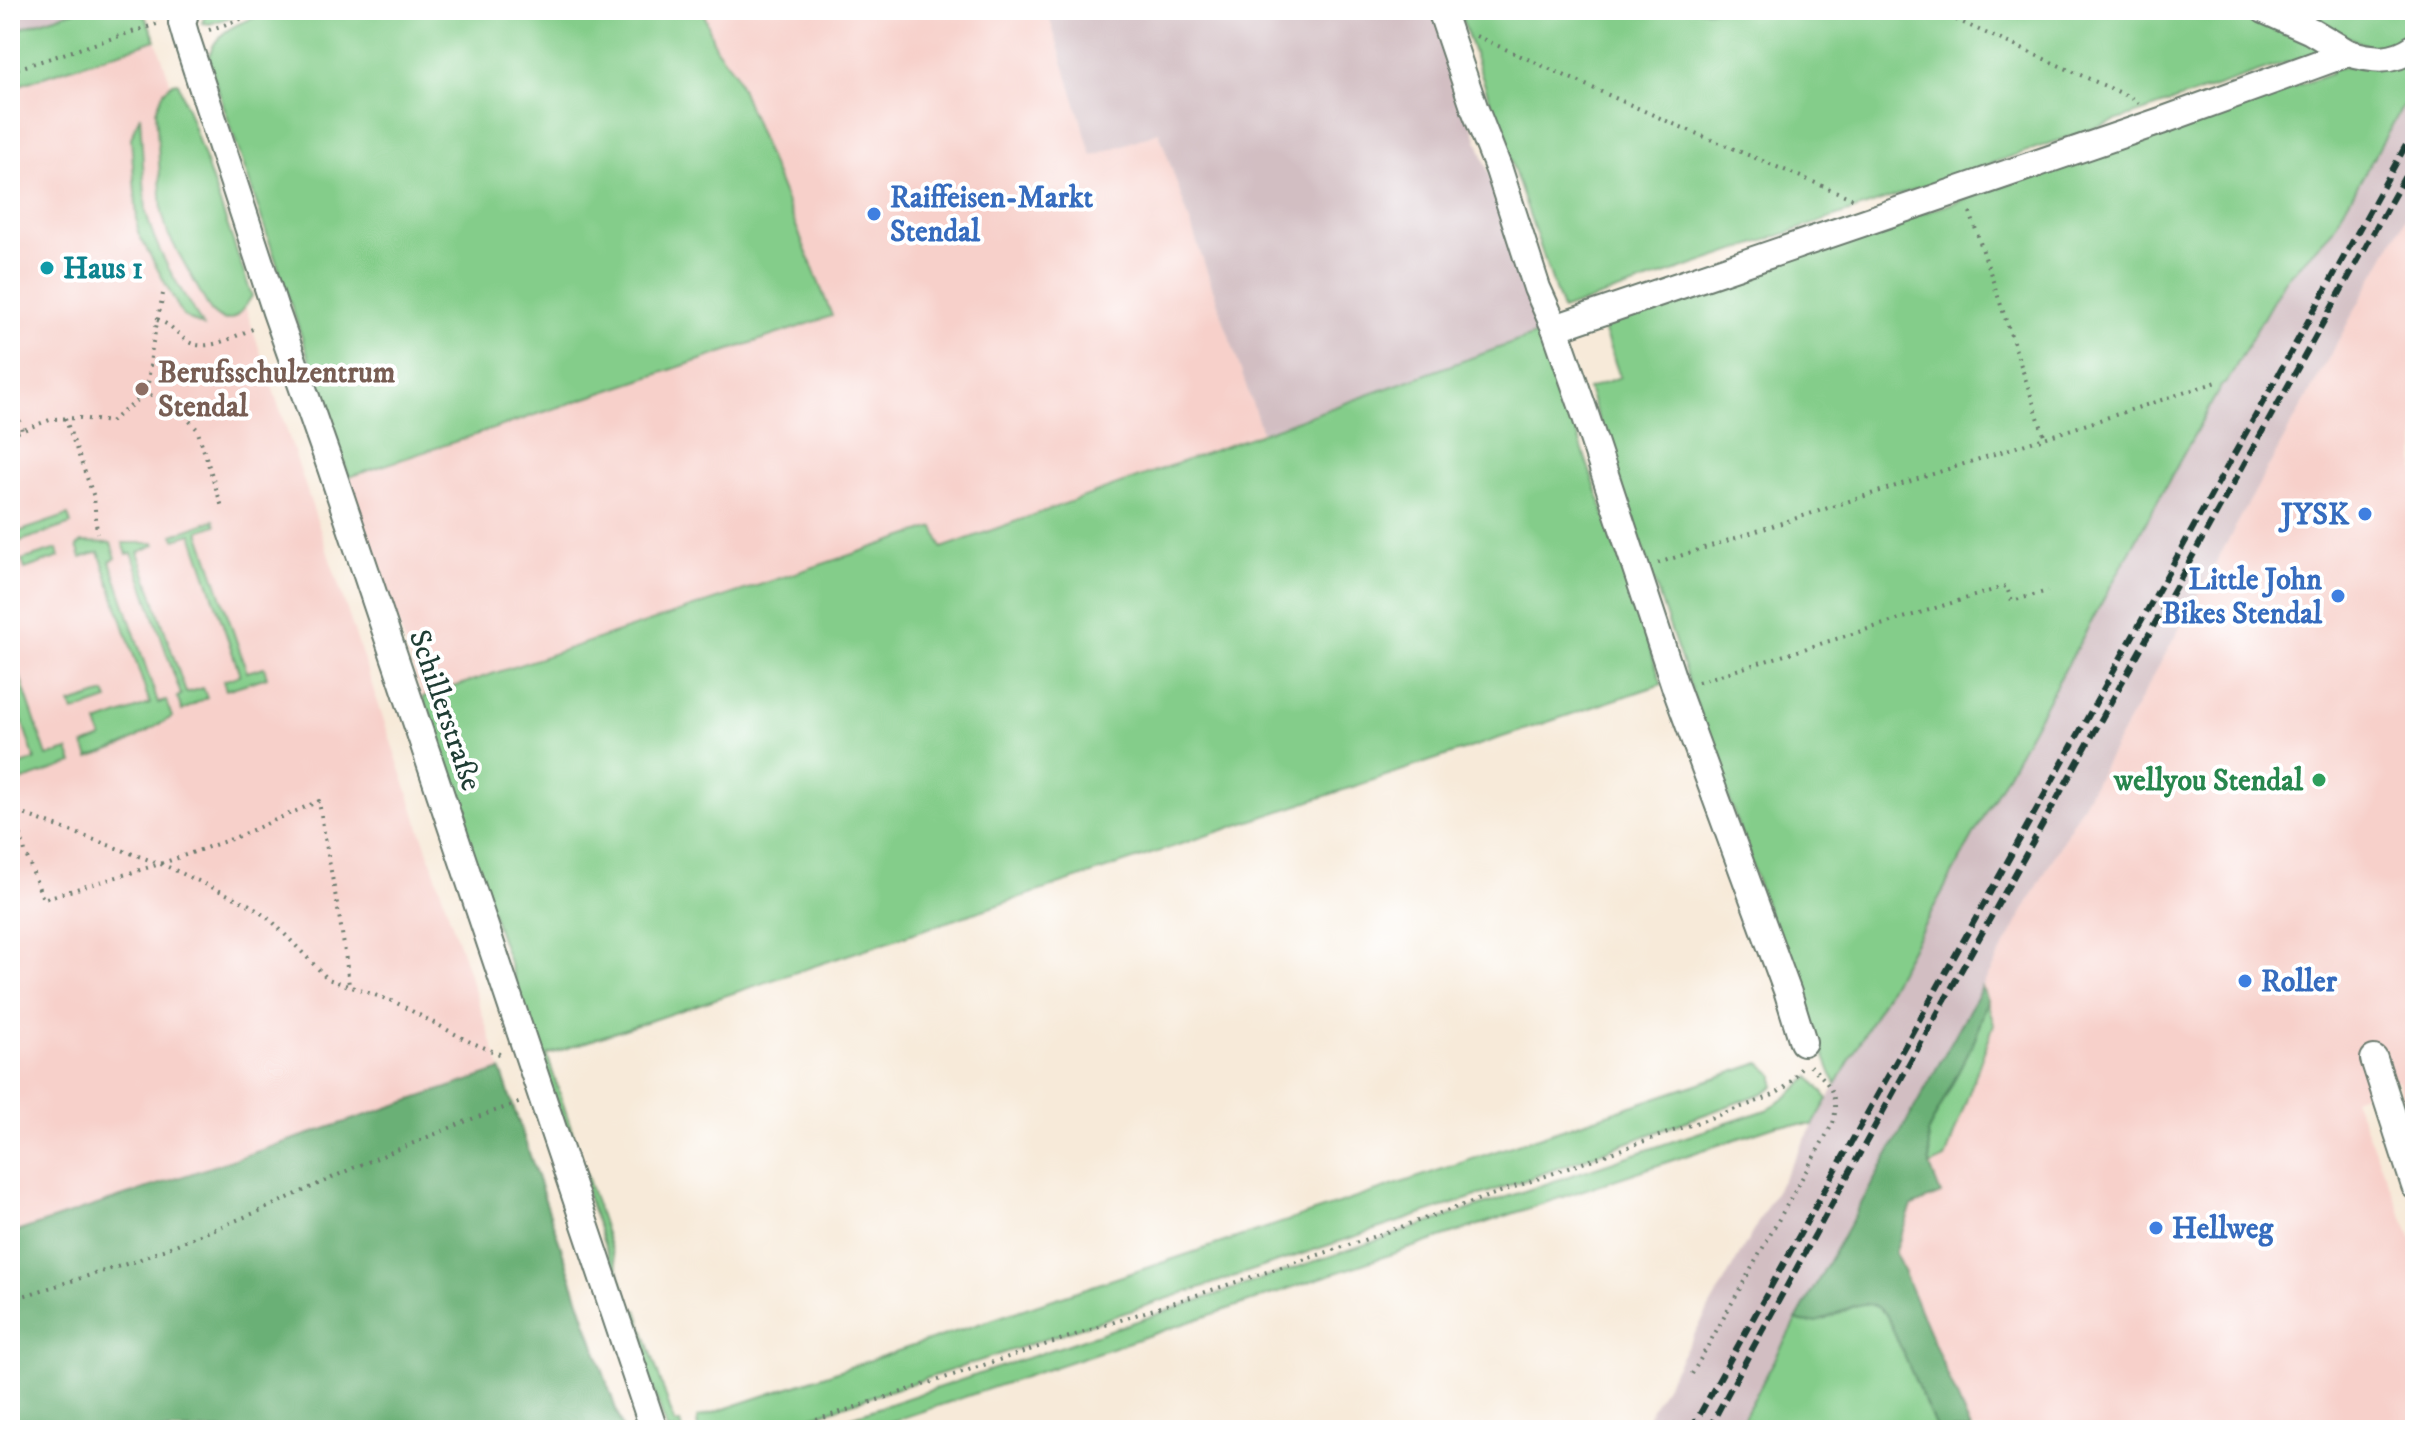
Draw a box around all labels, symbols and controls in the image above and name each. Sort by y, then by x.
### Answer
place label: Raiffeisen-Markt Stendal [890,180,1093,251]
marker: Raiffeisen-Markt Stendal [865,205,883,223]
place label: Haus 1 [63,251,143,288]
marker: Haus 1 [38,259,56,277]
place label: Berufsschulzentrum Stendal [158,355,396,426]
marker: Berufsschulzentrum Stendal [133,380,151,398]
place label: JYSK [2278,497,2350,534]
marker: JYSK [2356,505,2374,523]
place label: Little John Bikes Stendal [2162,562,2323,633]
marker: Little John Bikes Stendal [2329,587,2347,605]
street label: Schillerstraße [400,625,489,796]
place label: wellyou Stendal [2113,763,2304,800]
marker: wellyou Stendal [2310,771,2328,789]
place label: Roller [2261,964,2338,1001]
marker: Roller [2236,972,2254,990]
place label: Hellweg [2172,1211,2275,1248]
marker: Hellweg [2147,1219,2165,1237]

